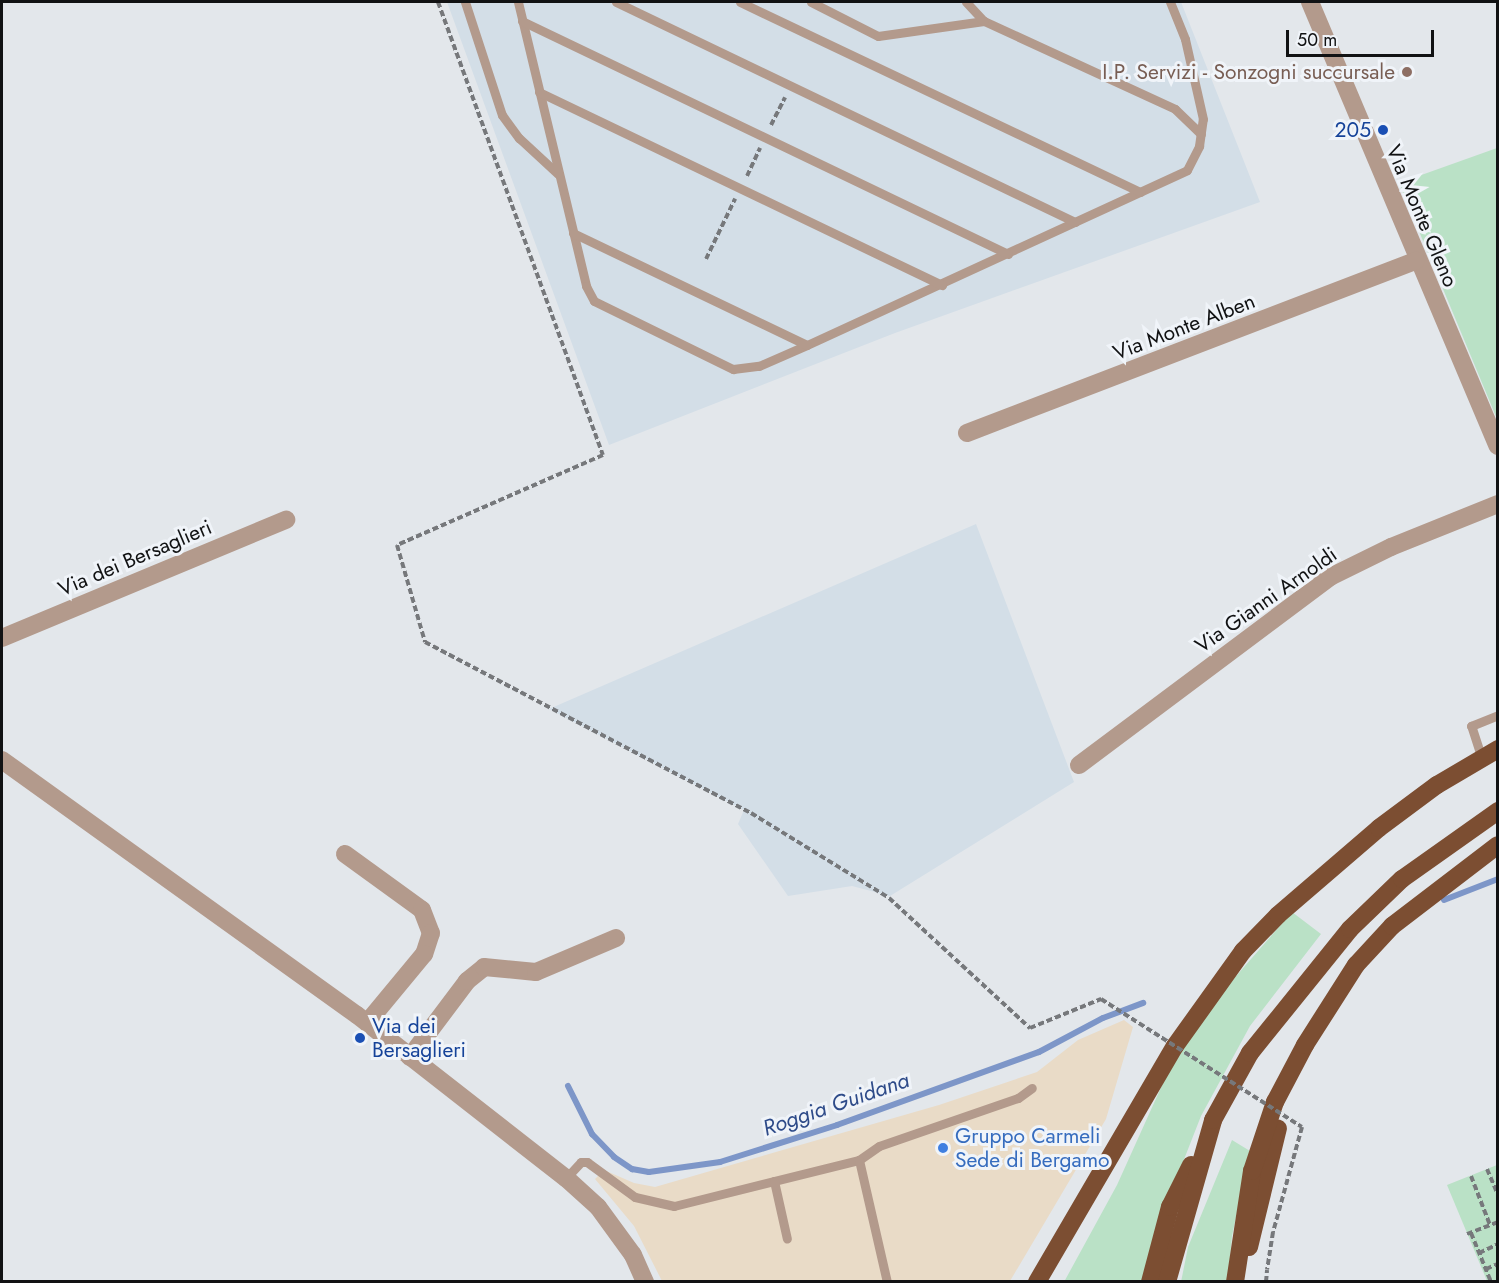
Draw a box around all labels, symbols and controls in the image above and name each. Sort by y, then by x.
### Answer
scale bar [1289,18,1438,56]
text: 50 m [1297,27,1337,53]
place label: I.P. Servizi - Sonzogni succursale [1102,59,1395,85]
marker: I.P. Servizi - Sonzogni succursale [1400,65,1414,79]
place label: 205 [1335,117,1371,143]
marker: 205 [1376,123,1390,137]
street label: Via Monte Gleno [1381,141,1463,291]
street label: Via Monte Alben [1110,288,1258,366]
street label: Via dei Bersaglieri [54,514,216,602]
street label: Via Gianni Arnoldi [1190,542,1342,658]
place label: Via dei Bersaglieri [372,1013,466,1063]
marker: Via dei Bersaglieri [353,1031,367,1045]
water label: Roggia Guidana [759,1067,913,1141]
place label: Gruppo Carmeli Sede di Bergamo [955,1123,1109,1173]
marker: Gruppo Carmeli Sede di Bergamo [936,1141,950,1155]

